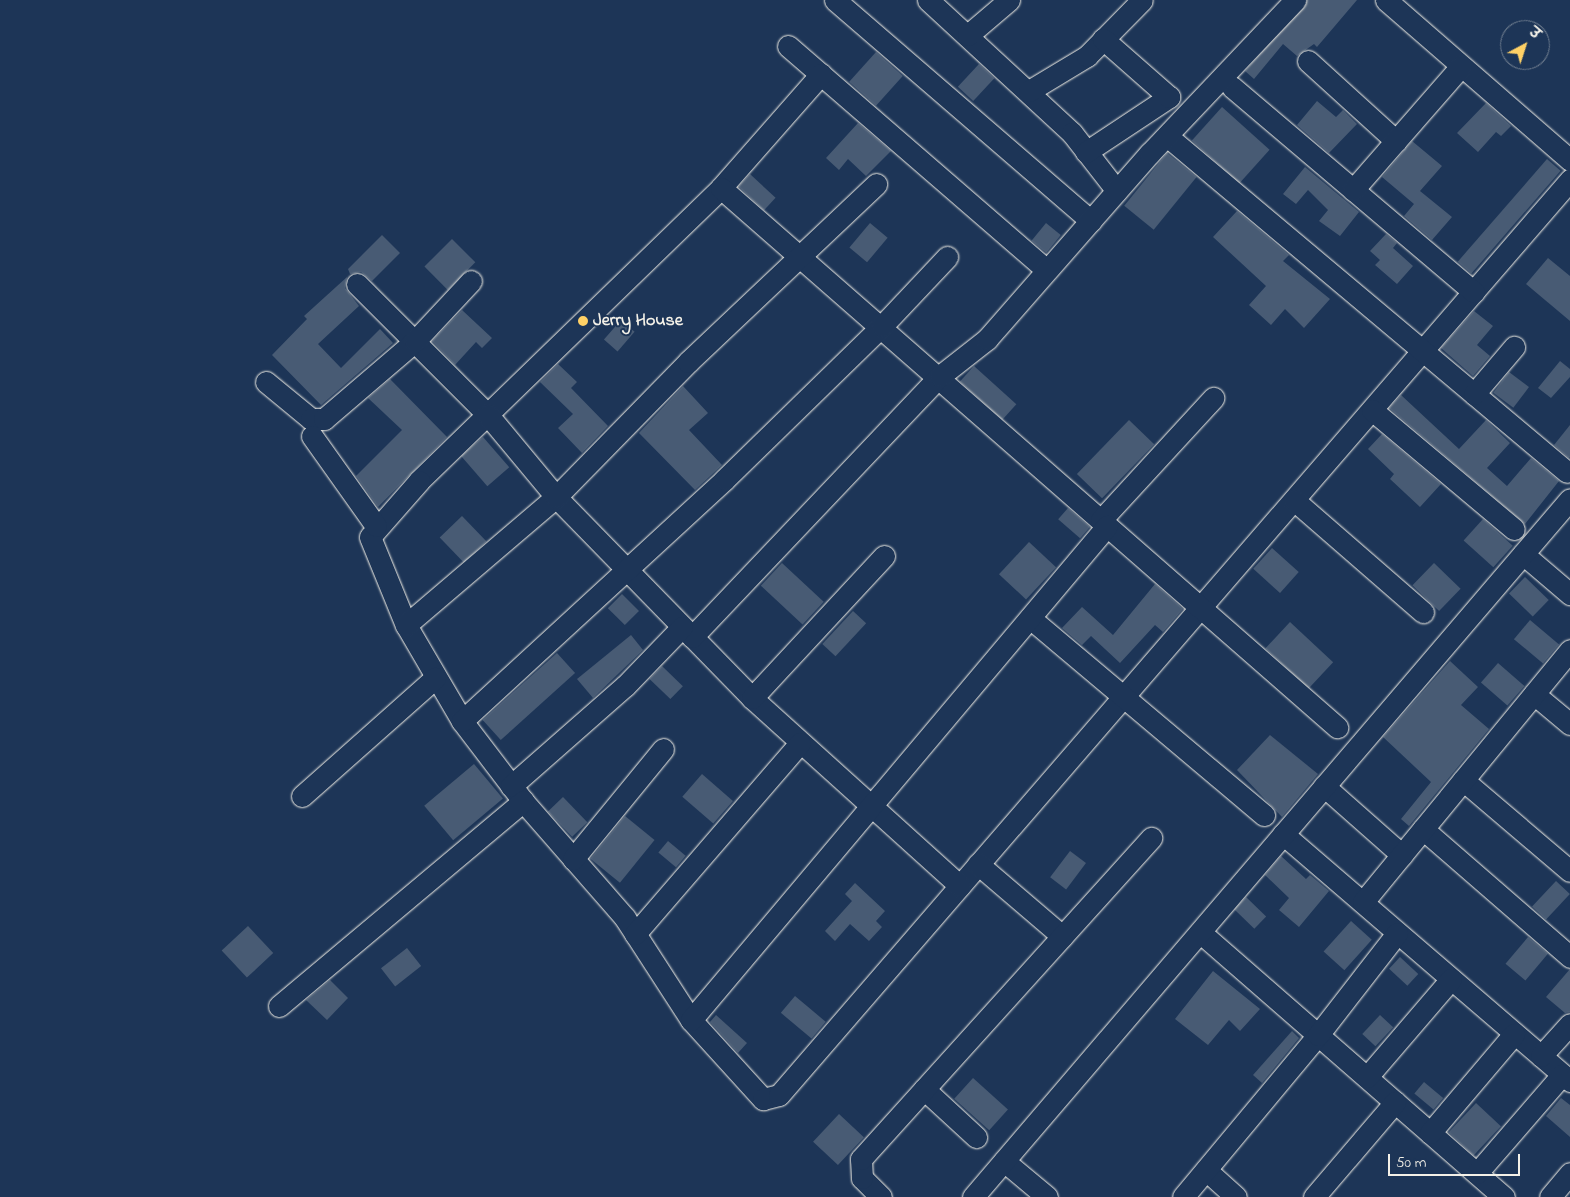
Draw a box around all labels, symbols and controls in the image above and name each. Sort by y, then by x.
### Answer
north arrow [1500,20,1550,70]
text: उ [1524,23,1545,45]
place label: Jerry House [593,310,683,332]
marker: Jerry House [577,315,589,327]
scale bar [1390,1144,1522,1176]
text: 50 m [1396,1152,1426,1174]

